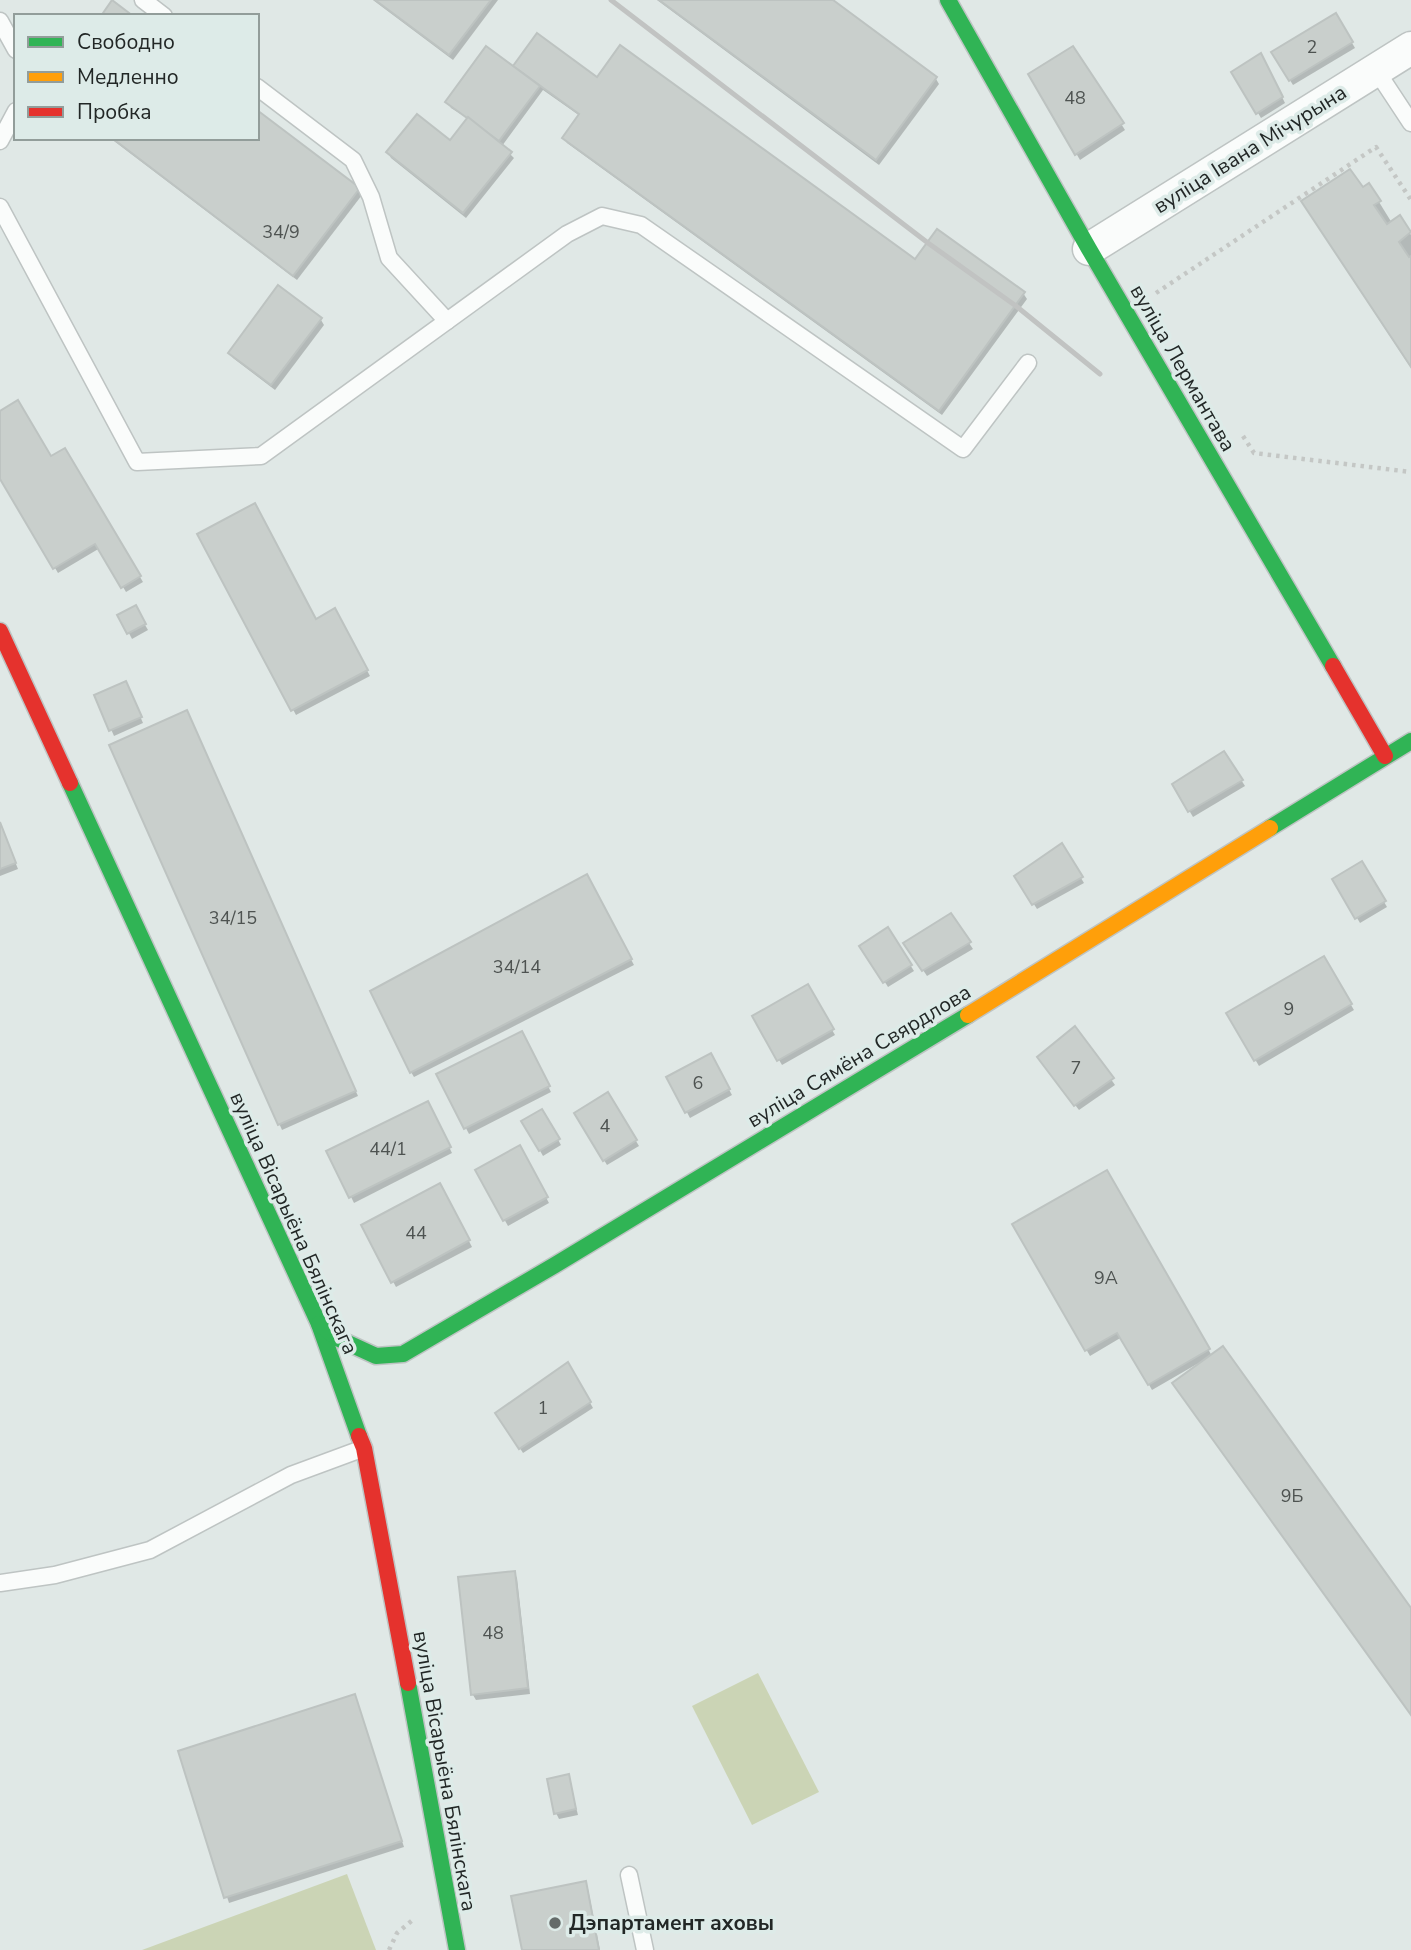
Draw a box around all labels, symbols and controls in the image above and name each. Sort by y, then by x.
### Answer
legend [14,14,259,140]
text: Свободно [77,28,175,56]
house number: 2 [1307,35,1317,59]
text: Медленно [77,63,179,91]
street label: вуліца Івана Мічурына [1148,78,1352,220]
house number: 48 [1064,86,1086,110]
text: Пробка [77,98,151,126]
house number: 34/9 [262,220,300,244]
street label: вуліца Лермантава [1124,279,1242,457]
house number: 34/15 [209,906,257,930]
house number: 34/14 [493,955,541,979]
street label: вуліца Сямёна Свярдлова [742,978,976,1134]
house number: 9 [1284,997,1294,1021]
house number: 7 [1071,1056,1081,1080]
house number: 6 [693,1071,703,1095]
street label: вуліца Вісарыёна Бялінскага [223,1087,365,1359]
house number: 4 [600,1114,611,1138]
house number: 44/1 [369,1137,407,1161]
house number: 44 [405,1221,427,1245]
house number: 9А [1094,1266,1118,1290]
house number: 1 [538,1396,548,1420]
house number: 9Б [1281,1484,1303,1508]
house number: 48 [482,1621,504,1645]
street label: вуліца Вісарыёна Бялінскага [407,1629,483,1913]
place label: Дэпартамент аховы [569,1909,774,1937]
marker: Дэпартамент аховы [547,1915,563,1931]

